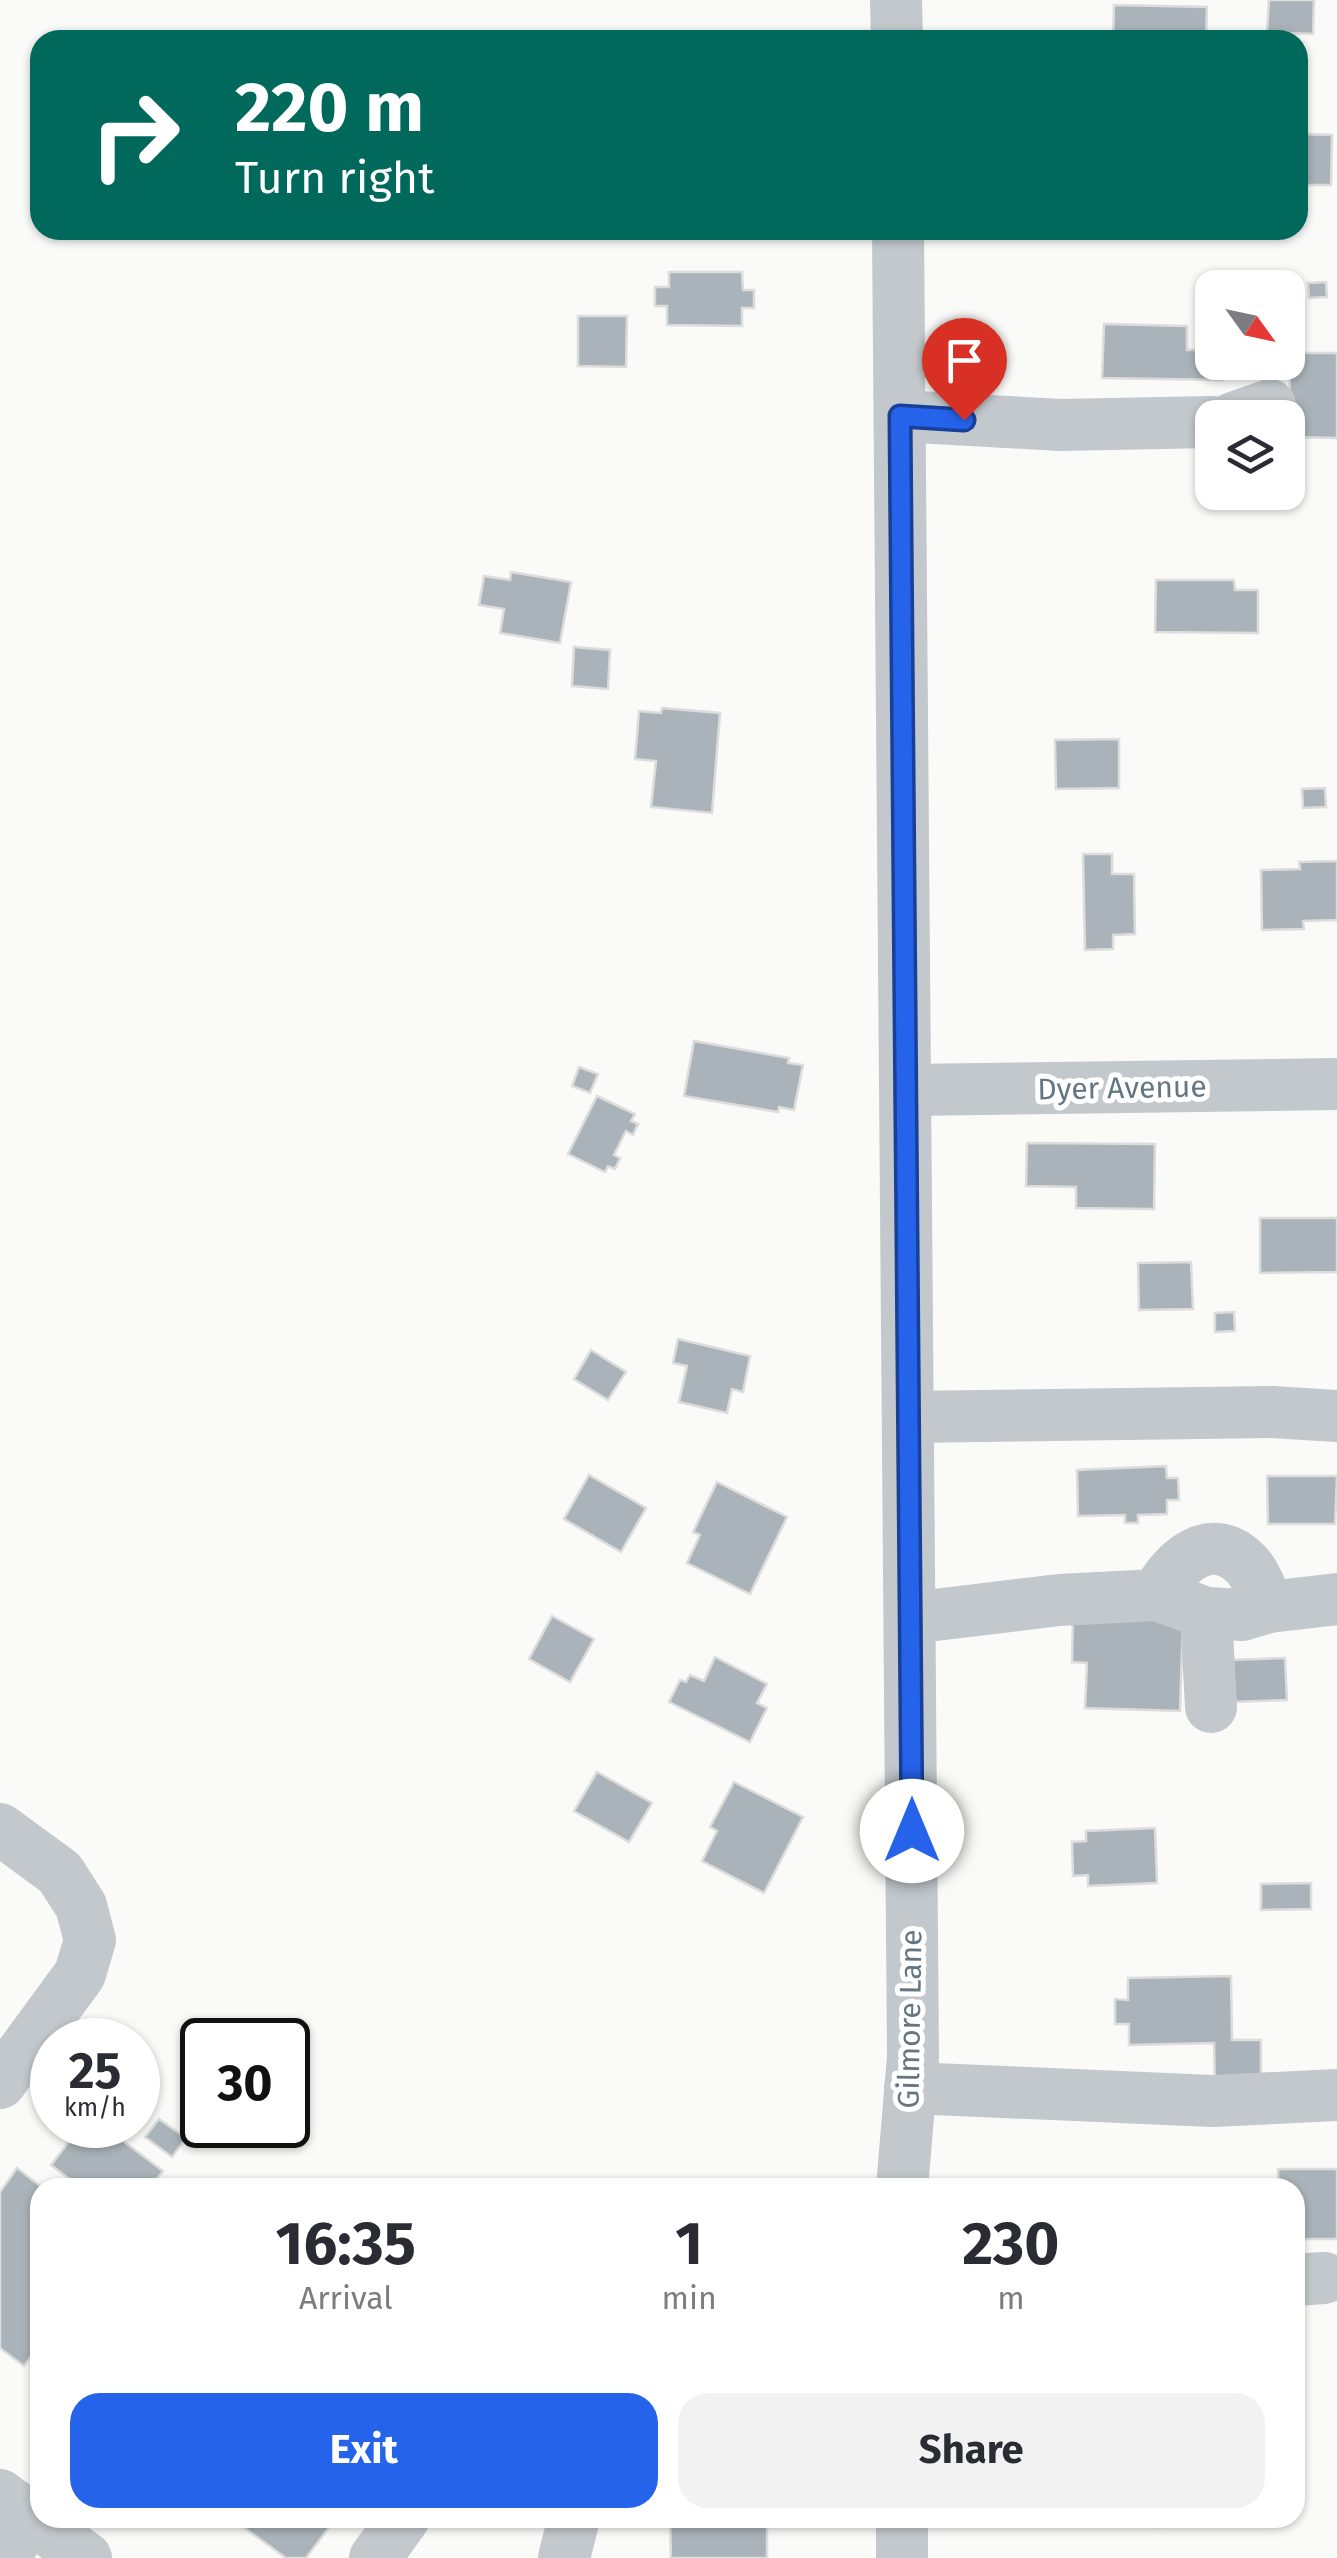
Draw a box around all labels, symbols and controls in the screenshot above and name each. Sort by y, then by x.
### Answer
text: 220 m [235,66,424,150]
icon: right [70,70,200,200]
text: Turn right [235,151,434,205]
north arrow [1195,270,1305,380]
map controls [1195,270,1305,510]
pin [922,318,1007,421]
icon: arrive [937,333,992,388]
button: layers [1195,400,1305,510]
street label: Dyer Avenue [1037,1069,1207,1107]
position arrow [860,1779,964,1883]
street label: Gilmore Lane [890,1929,930,2109]
speed limit sign: 30 [180,2018,310,2148]
text: 25 [69,2041,121,2101]
text: km/h [64,2093,126,2123]
text: 16:35 [276,2208,416,2280]
text: 1 [675,2208,703,2280]
text: 230 [962,2208,1059,2280]
text: Arrival [299,2279,393,2317]
text: min [662,2279,717,2317]
text: m [997,2279,1025,2317]
button: Exit [70,2393,658,2508]
button: Share [678,2393,1265,2508]

